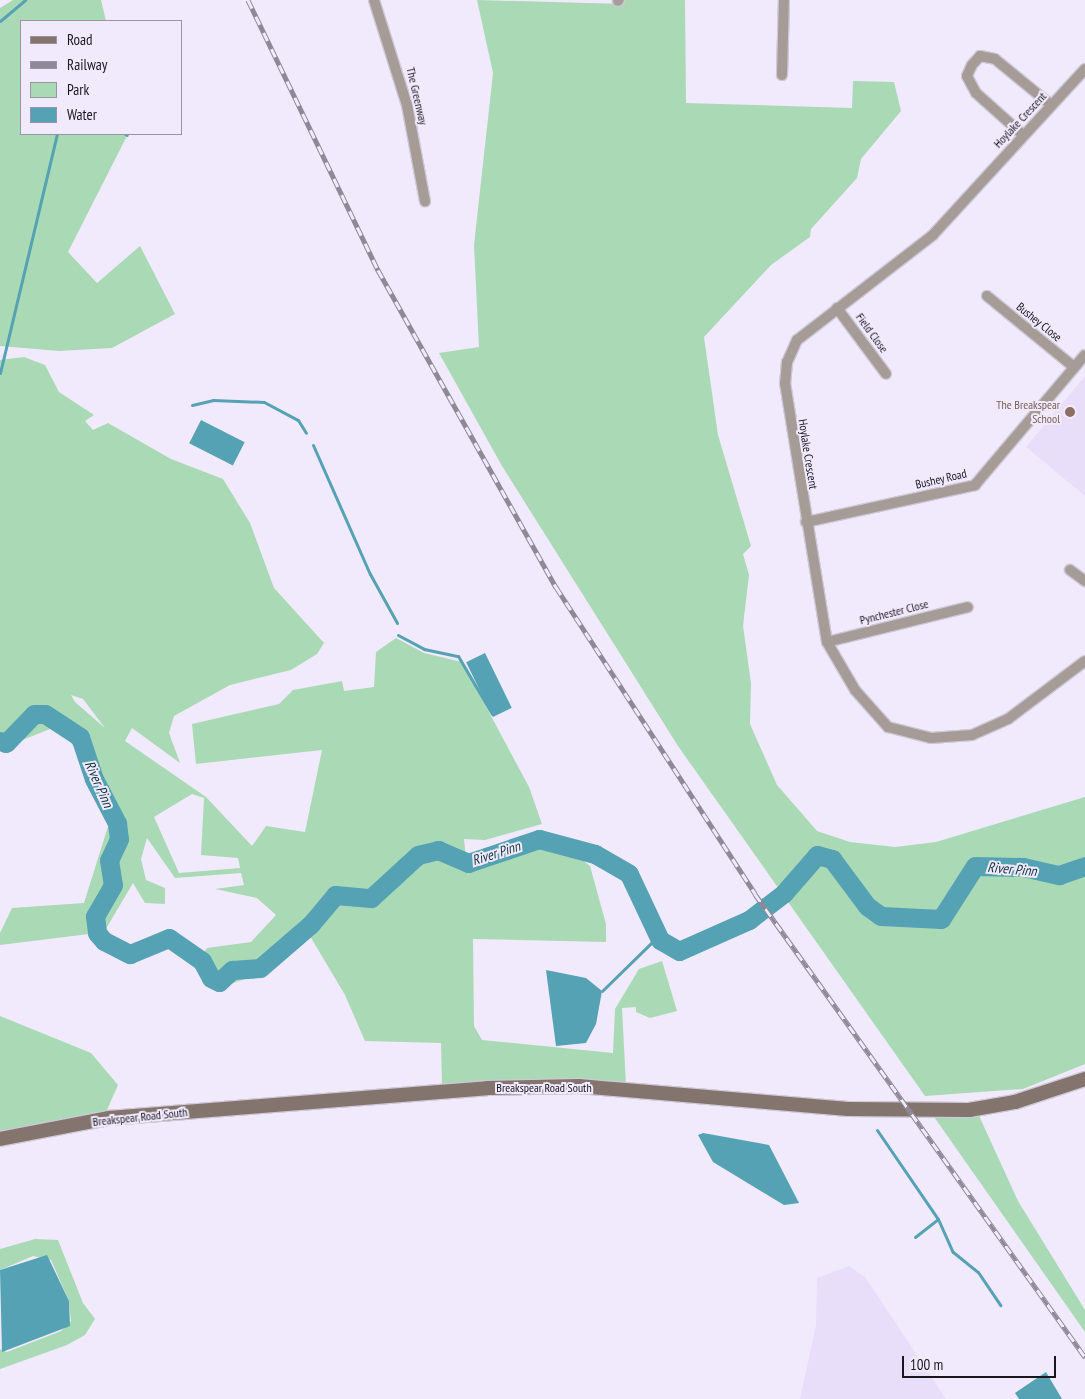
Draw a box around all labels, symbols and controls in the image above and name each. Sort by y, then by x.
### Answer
legend [20,20,182,135]
text: Road [67,30,93,49]
text: Railway [67,55,107,74]
street label: The Greenway [403,66,431,126]
text: Park [67,80,89,99]
street label: Hoylake Crescent [991,89,1049,151]
text: Water [67,105,97,124]
street label: Bushey Close [1013,299,1065,345]
street label: Field Close [853,310,891,356]
place label: The Breakspear School [996,398,1060,426]
marker: The Breakspear School [1064,406,1076,418]
street label: Hoylake Crescent [795,418,821,490]
street label: Bushey Road [914,466,968,492]
street label: Pynchester Close [858,597,930,627]
water label: River Pinn [81,758,117,810]
water label: River Pinn [470,837,522,869]
water label: River Pinn [987,858,1037,880]
street label: Breakspear Road South [496,1081,592,1095]
street label: Breakspear Road South [92,1105,188,1129]
scale bar [905,1346,1059,1378]
text: 100 m [910,1355,943,1374]

